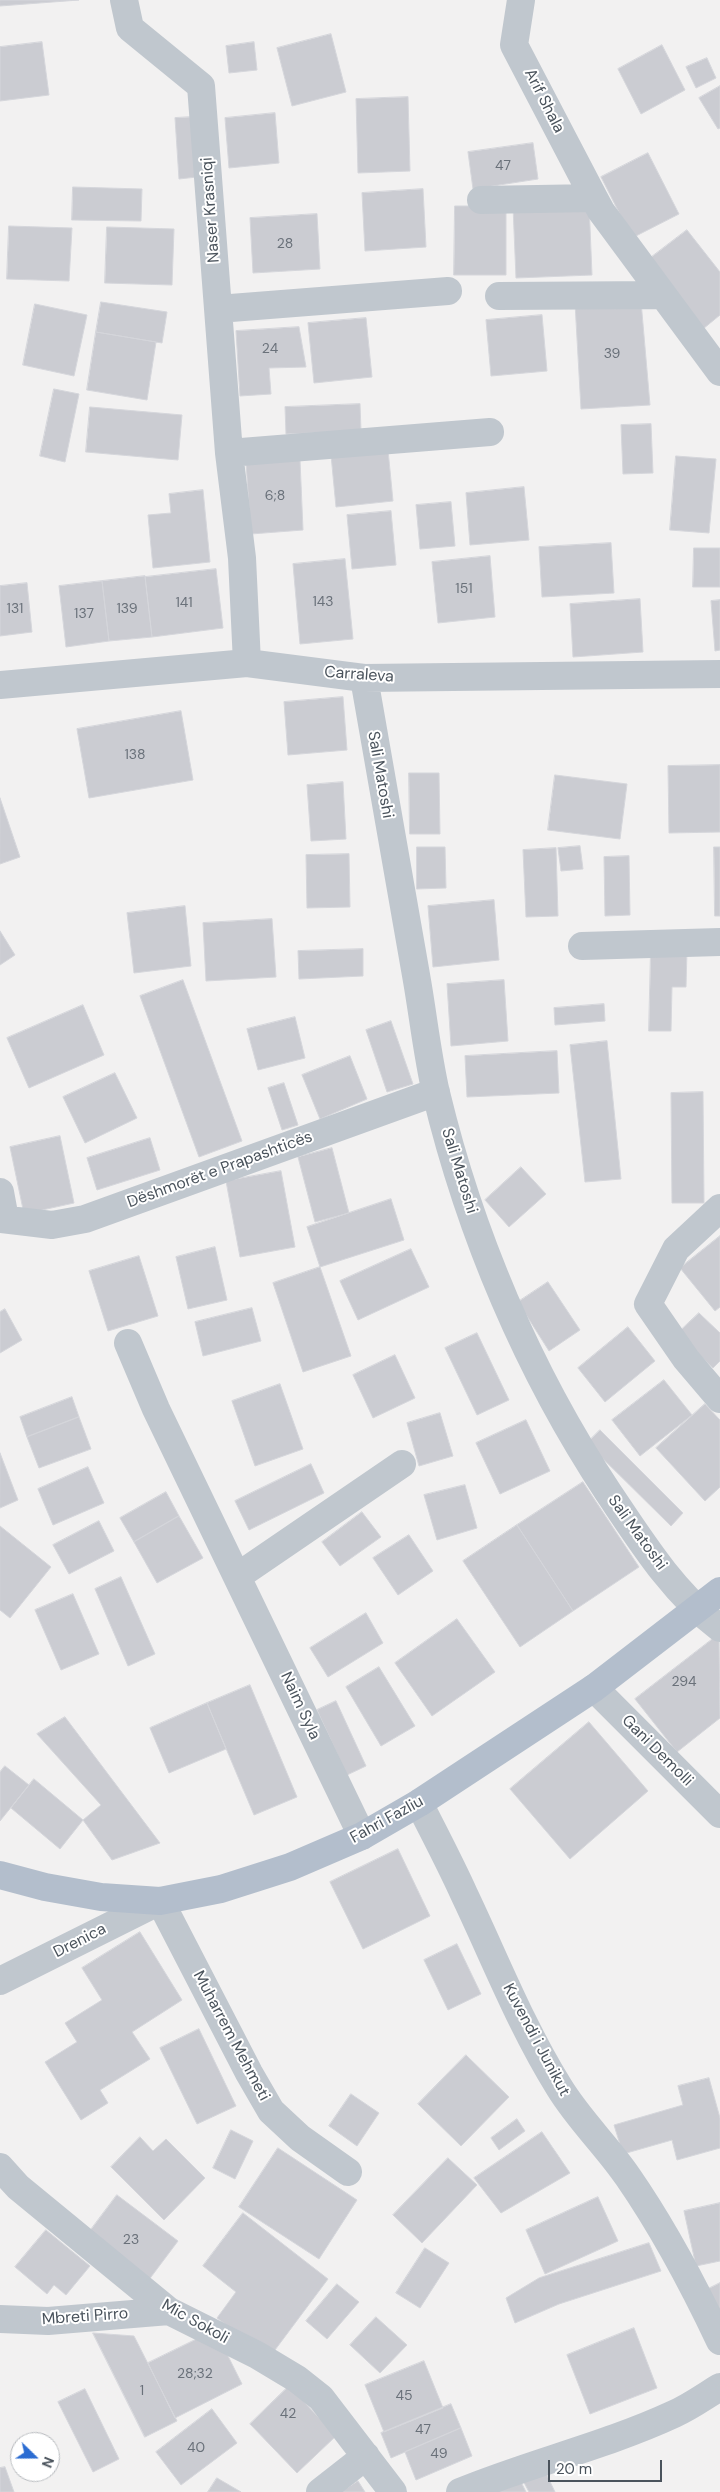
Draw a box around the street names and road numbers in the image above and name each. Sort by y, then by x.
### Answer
street label: Arif Shala [520,66,568,136]
street label: Naser Krasniqi [198,156,224,264]
street label: Carraleva [324,663,394,687]
street label: Sali Matoshi [363,730,397,820]
street label: Sali Matoshi [437,1126,481,1216]
street label: Dëshmorët e Prapashticës [125,1128,315,1212]
street label: Sali Matoshi [603,1492,671,1574]
street label: Naim Syla [276,1669,324,1743]
street label: Gani Demolli [617,1711,697,1791]
street label: Fahri Fazliu [347,1792,427,1848]
street label: Drenica [50,1920,110,1962]
street label: Muharrem Mehmeti [189,1968,273,2104]
street label: Kuvendi i Junikut [498,1981,574,2099]
street label: Mic Sokoli [158,2296,232,2348]
street label: Mbreti Pirro [41,2304,129,2330]

